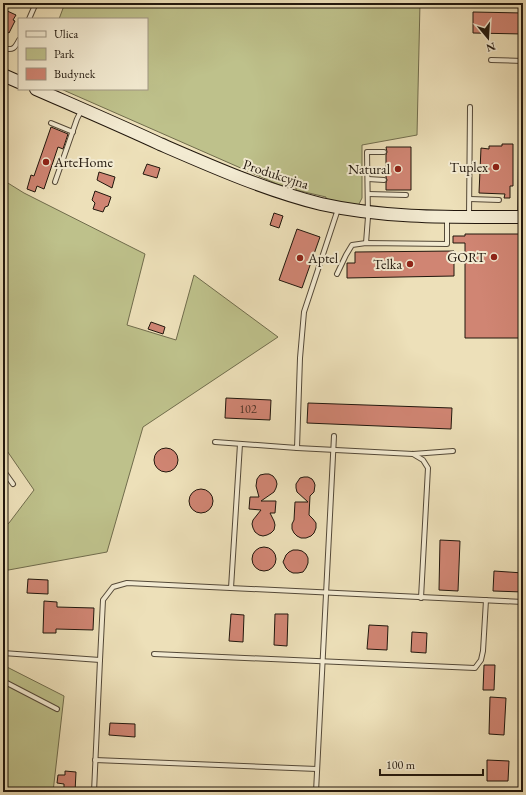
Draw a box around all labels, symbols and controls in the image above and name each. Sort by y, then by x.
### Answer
legend [18,18,148,90]
north arrow [468,18,508,58]
text: Ulica [54,26,78,42]
text: N [485,39,497,56]
text: Park [54,46,75,62]
text: Budynek [54,66,96,82]
place label: ArteHome [53,153,113,171]
street label: Produkcyjna [241,155,312,193]
marker: ArteHome [41,157,51,167]
place label: Tuplex [450,158,488,176]
place label: Natural [348,160,391,178]
marker: Tuplex [491,162,501,172]
marker: Natural [393,164,403,174]
place label: GORT [447,248,487,266]
place label: Aptel [307,249,339,267]
marker: GORT [489,252,499,262]
marker: Aptel [295,253,305,263]
place label: Telka [373,255,402,273]
marker: Telka [405,259,415,269]
house number: 102 [239,401,257,417]
scale bar [380,751,483,777]
text: 100 m [386,757,416,773]

